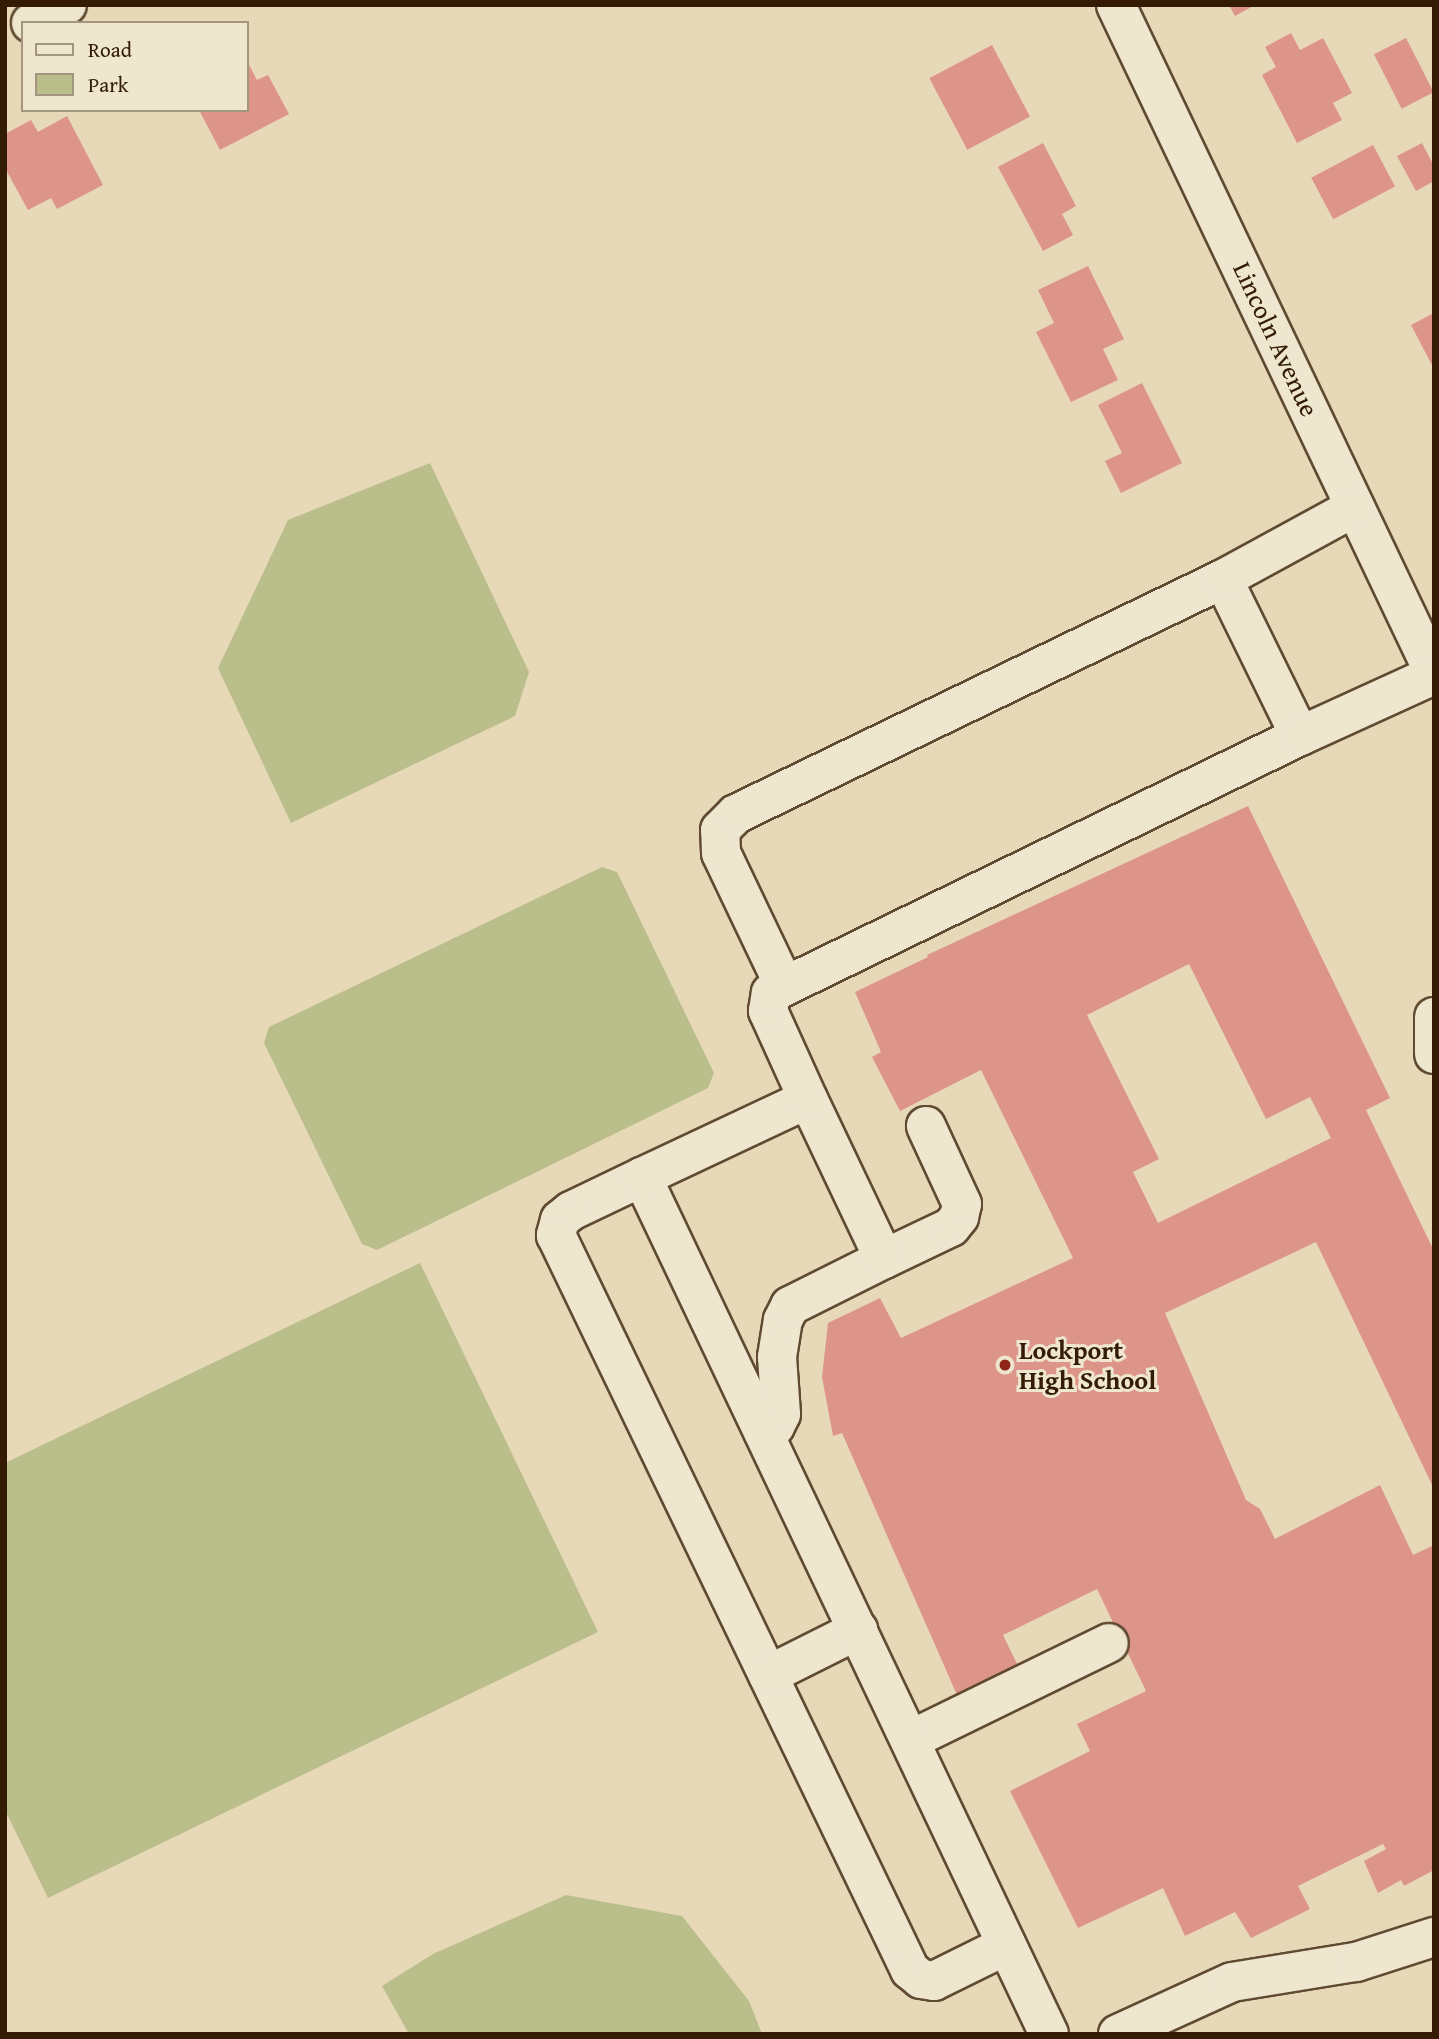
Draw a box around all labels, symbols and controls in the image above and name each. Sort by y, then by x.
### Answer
legend [21,21,248,112]
text: Road [88,34,132,65]
text: Park [88,69,129,100]
street label: Lincoln Avenue [1227,257,1325,421]
place label: Lockport High School [1019,1334,1156,1396]
marker: Lockport High School [997,1357,1013,1373]

